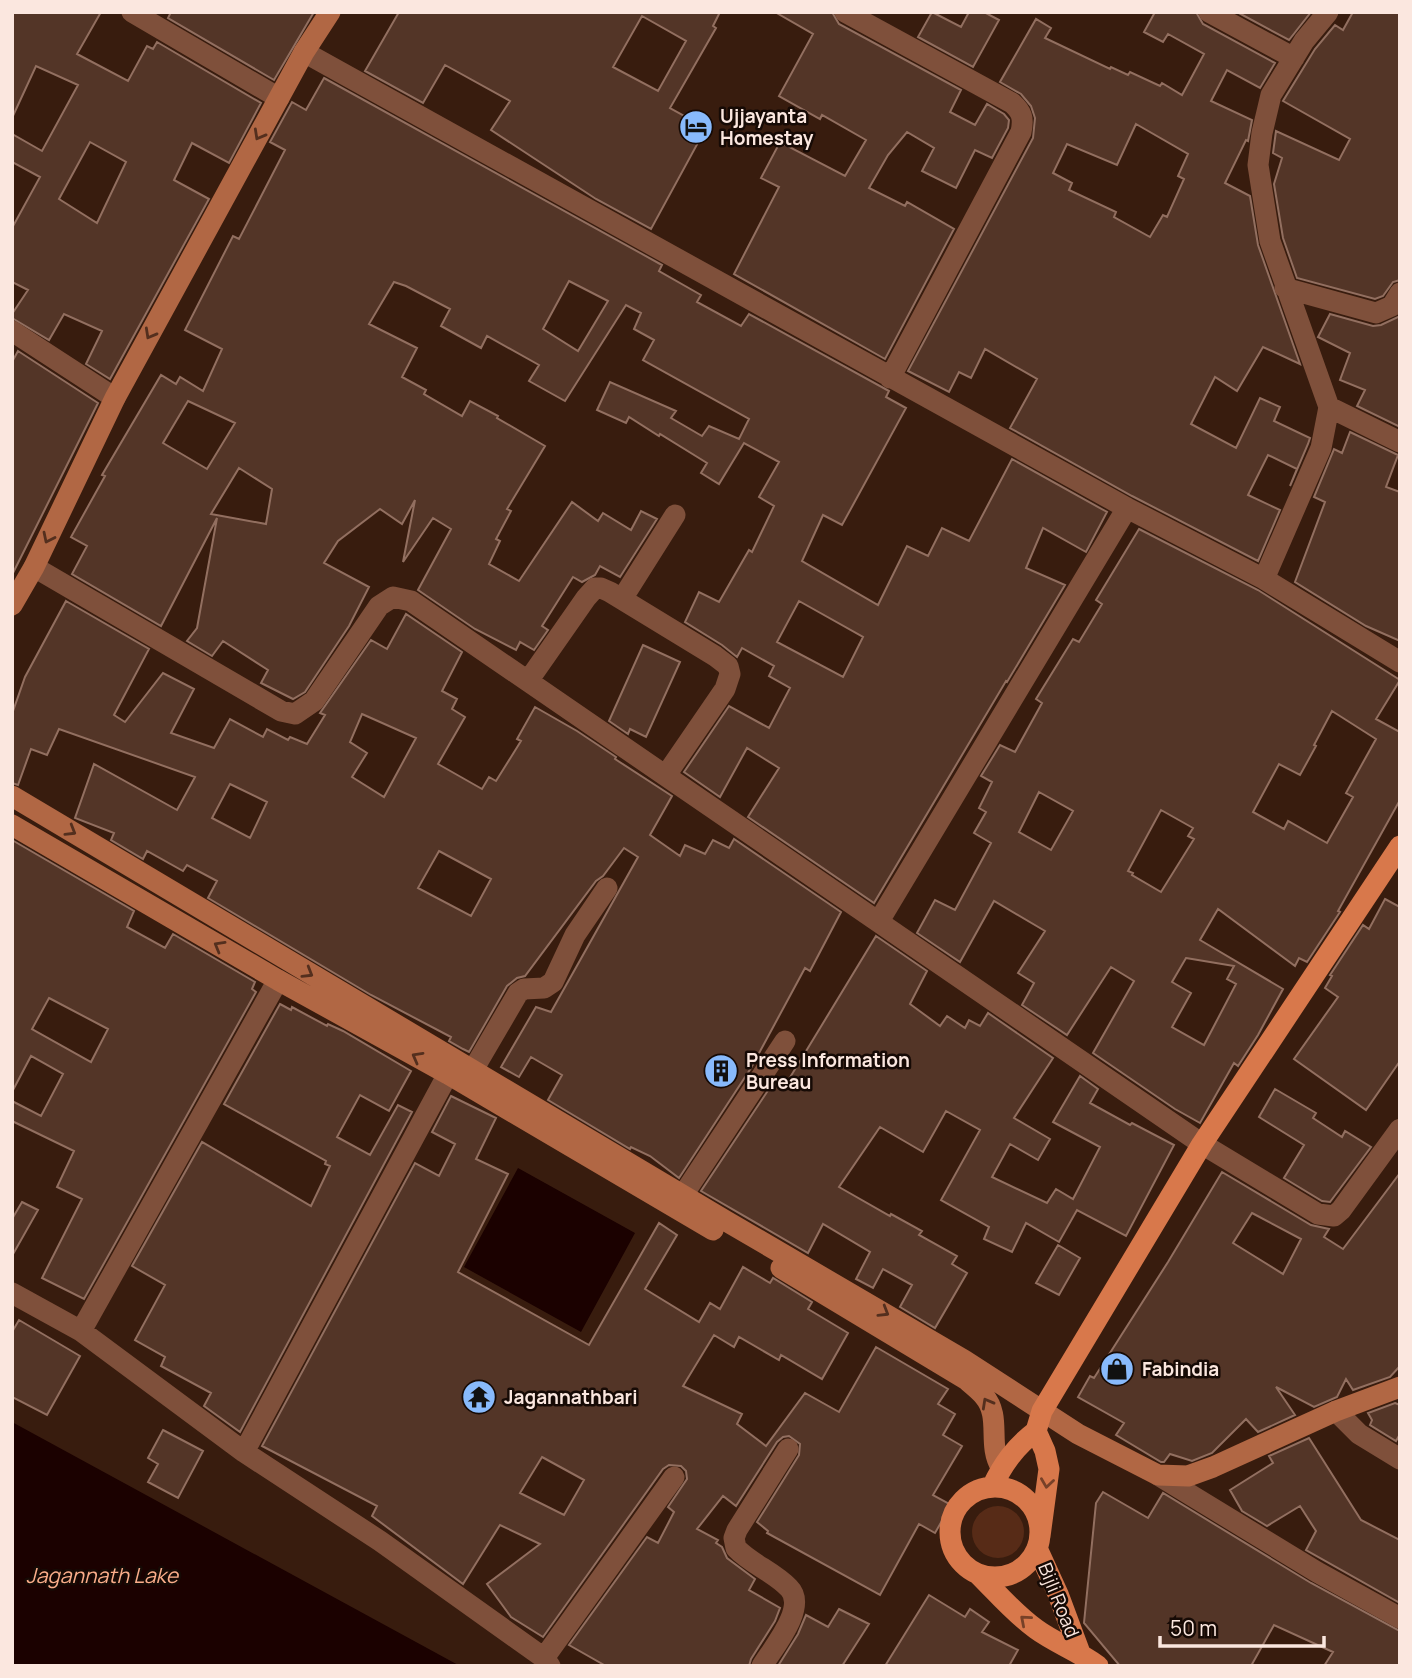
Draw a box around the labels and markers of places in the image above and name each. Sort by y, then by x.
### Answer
place label: Ujjayanta Homestay [720,103,814,151]
hotel icon: Ujjayanta Homestay [677,108,715,146]
place label: Press Information Bureau [746,1047,910,1095]
building icon: Press Information Bureau [702,1052,740,1090]
shop icon: Fabindia [1098,1350,1136,1388]
place label: Fabindia [1142,1356,1219,1382]
temple icon: Jagannathbari [460,1378,498,1416]
place label: Jagannathbari [504,1384,638,1410]

